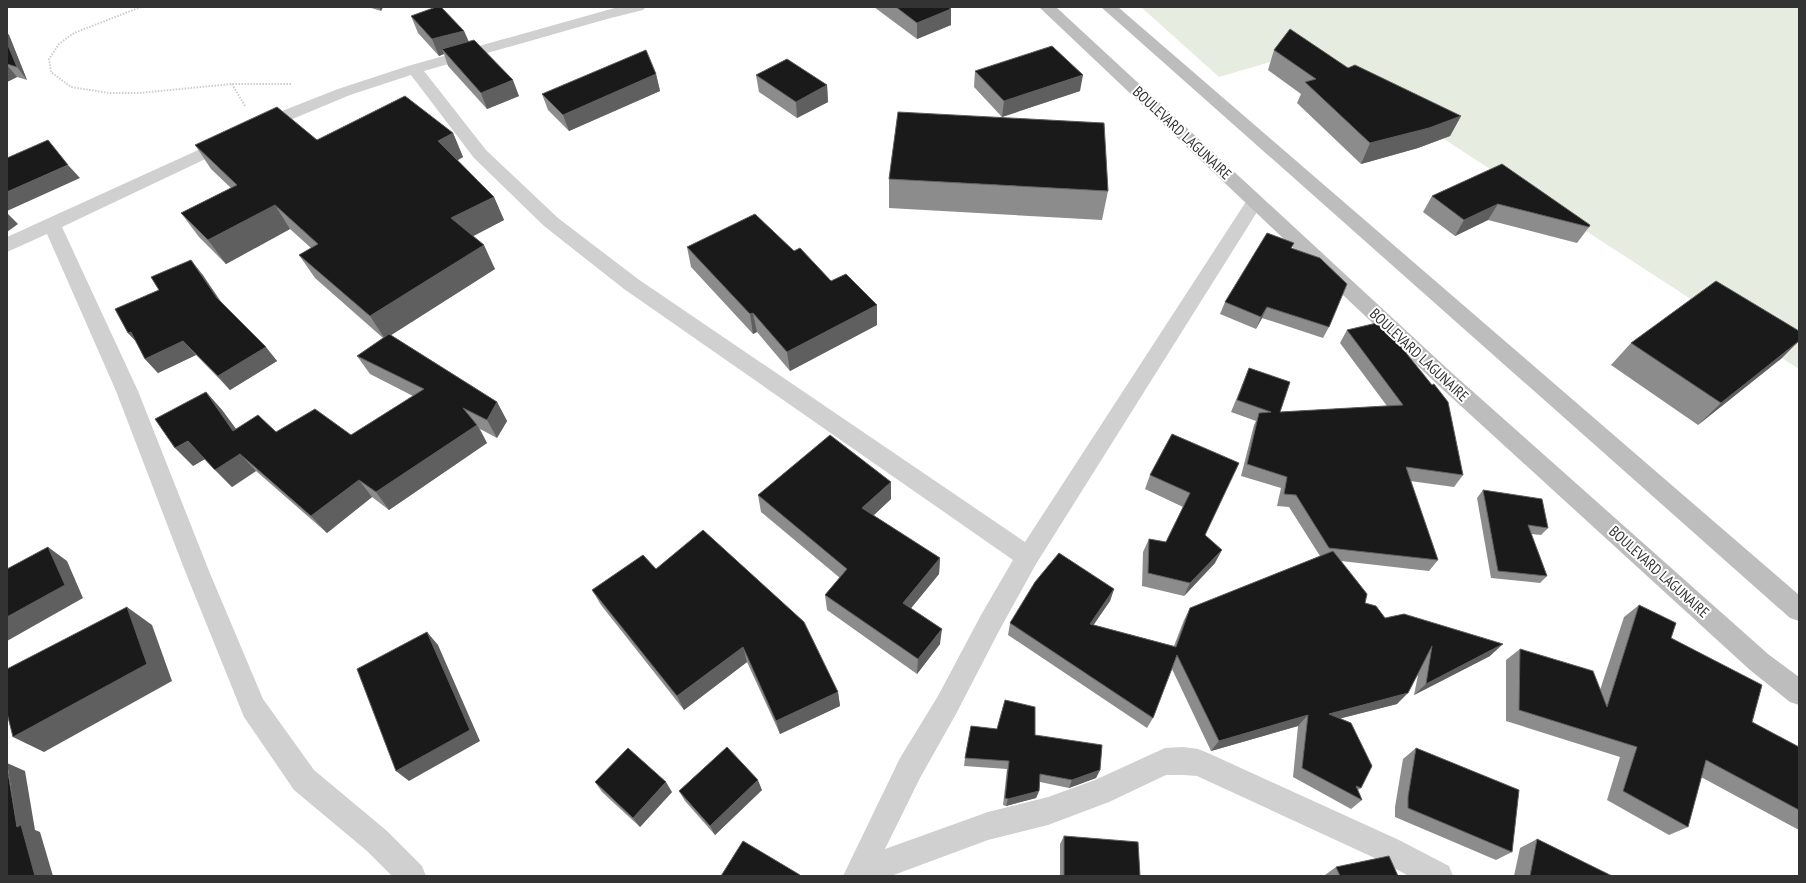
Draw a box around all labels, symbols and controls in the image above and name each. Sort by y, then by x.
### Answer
street label: BOULEVARD LAGUNAIRE [1129,82,1236,183]
street label: BOULEVARD LAGUNAIRE [1366,304,1473,405]
street label: BOULEVARD LAGUNAIRE [1605,522,1713,622]

